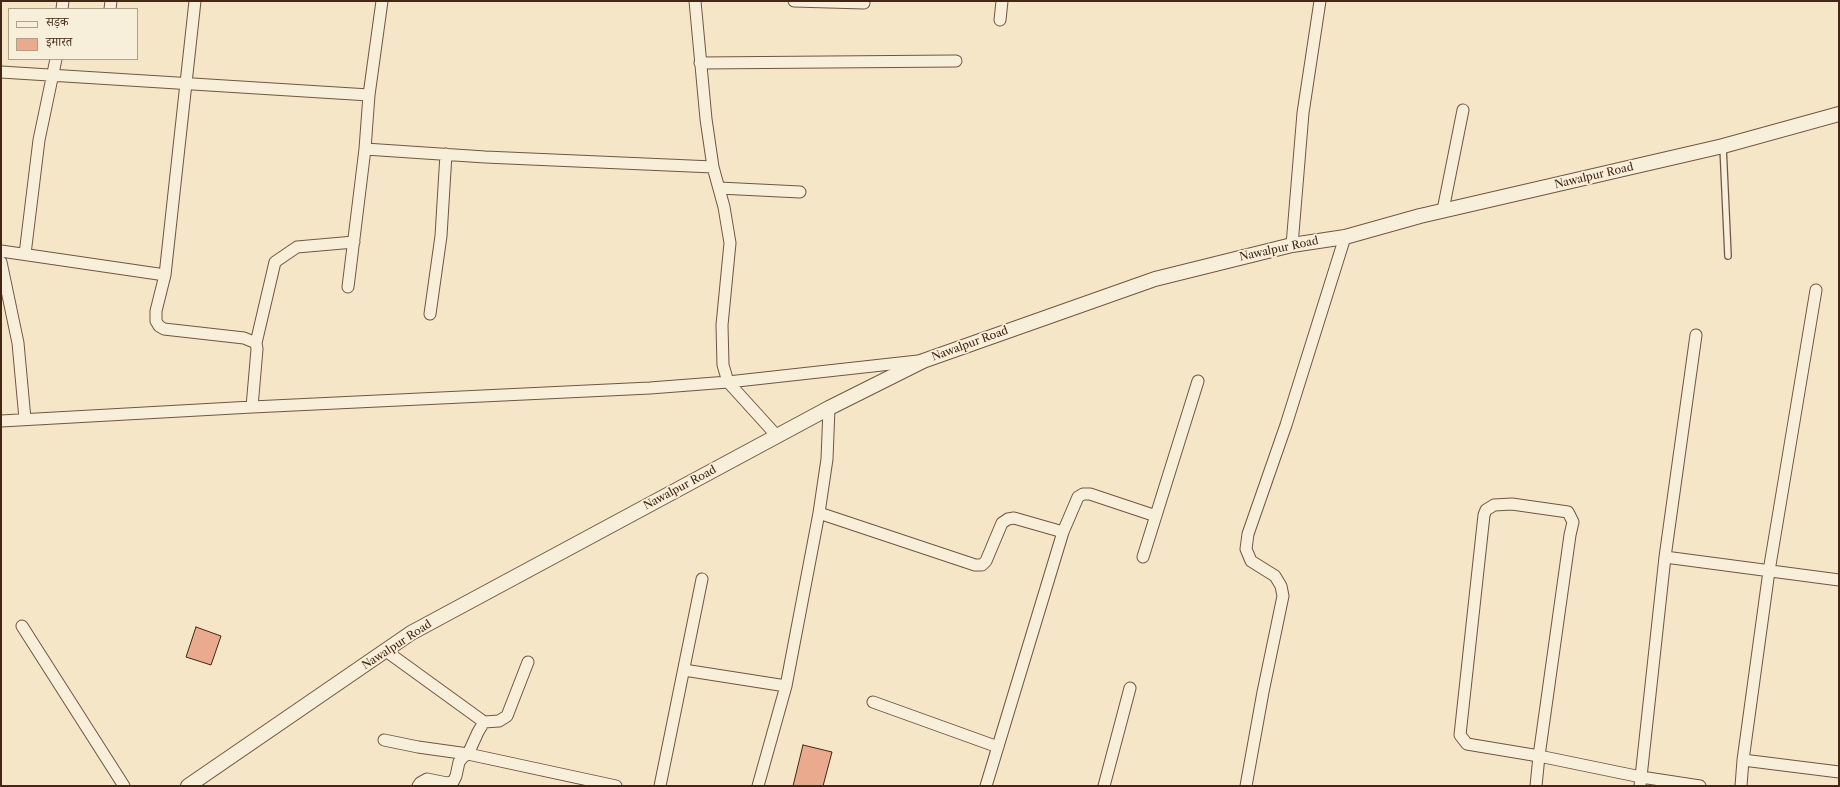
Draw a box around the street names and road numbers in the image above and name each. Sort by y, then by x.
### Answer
street label: Nawalpur Road [1553,161,1635,191]
street label: Nawalpur Road [1238,234,1320,264]
street label: Nawalpur Road [930,324,1010,364]
street label: Nawalpur Road [641,463,719,513]
street label: Nawalpur Road [360,618,434,672]

